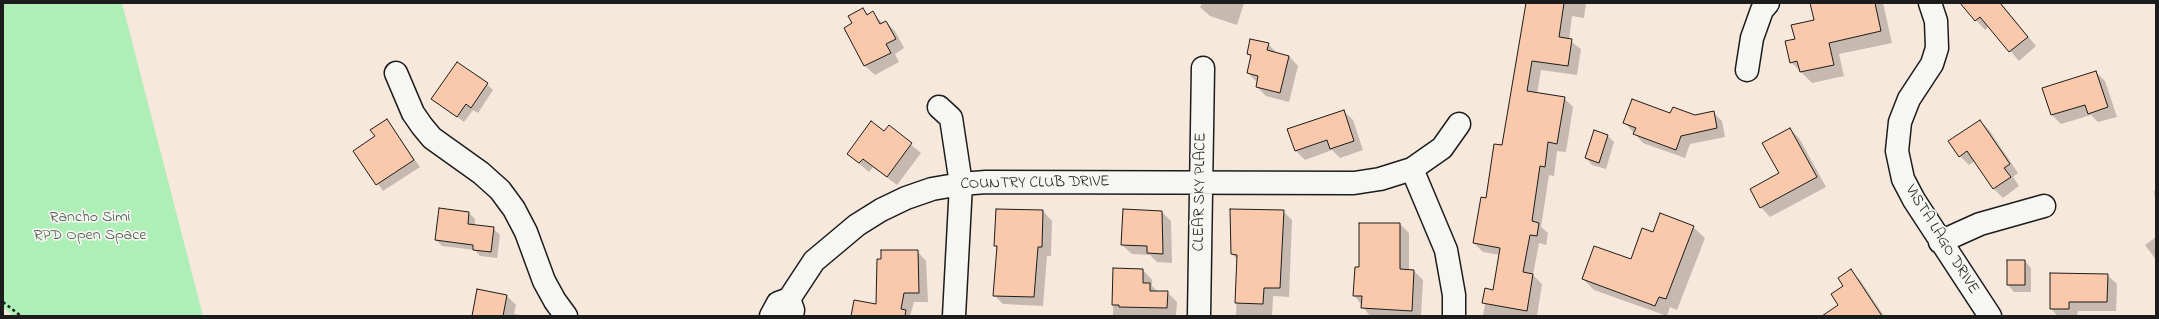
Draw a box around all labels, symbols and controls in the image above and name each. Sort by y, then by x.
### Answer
street label: CLEAR SKY PLACE [1190,132,1212,252]
street label: COUNTRY CLUB DRIVE [960,173,1110,195]
street label: VISTA LAGO DRIVE [1900,182,1982,298]
park label: Rancho Simi RPD Open Space [33,208,147,246]

